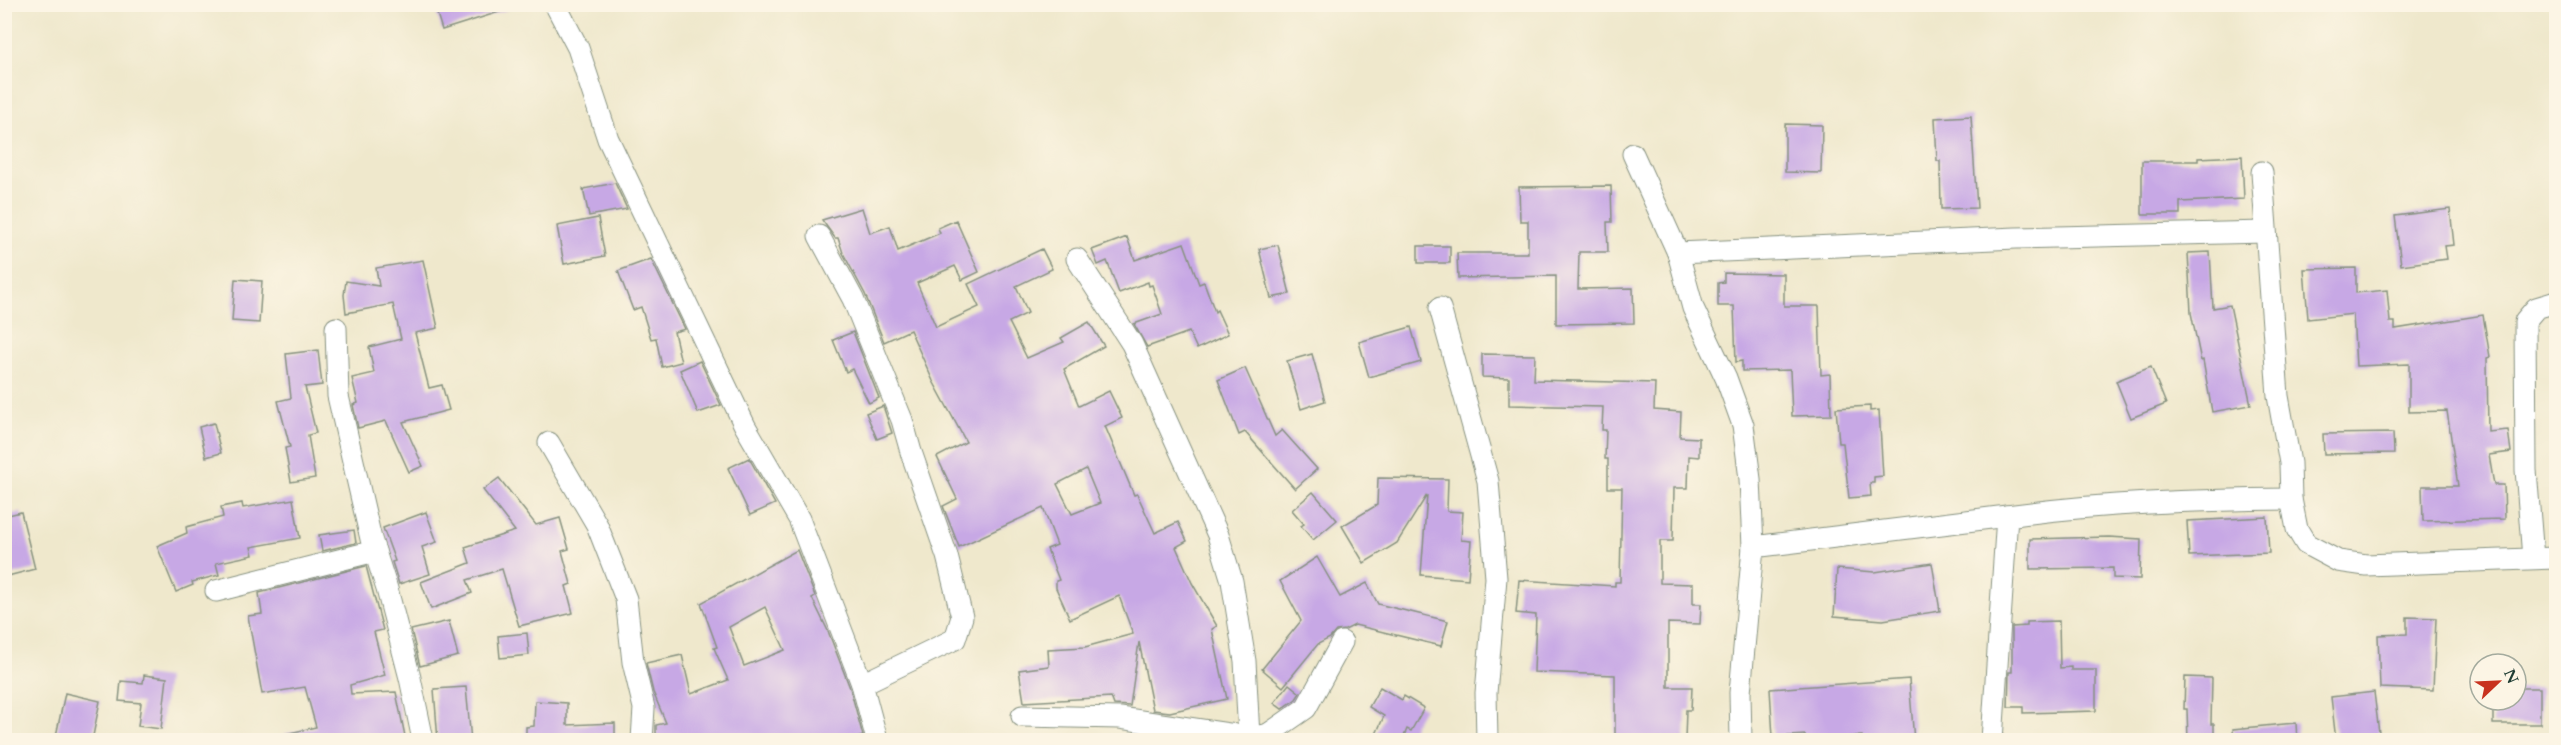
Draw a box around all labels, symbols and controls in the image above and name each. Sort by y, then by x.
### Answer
north arrow [2468,652,2528,712]
text: N [2498,666,2524,687]

